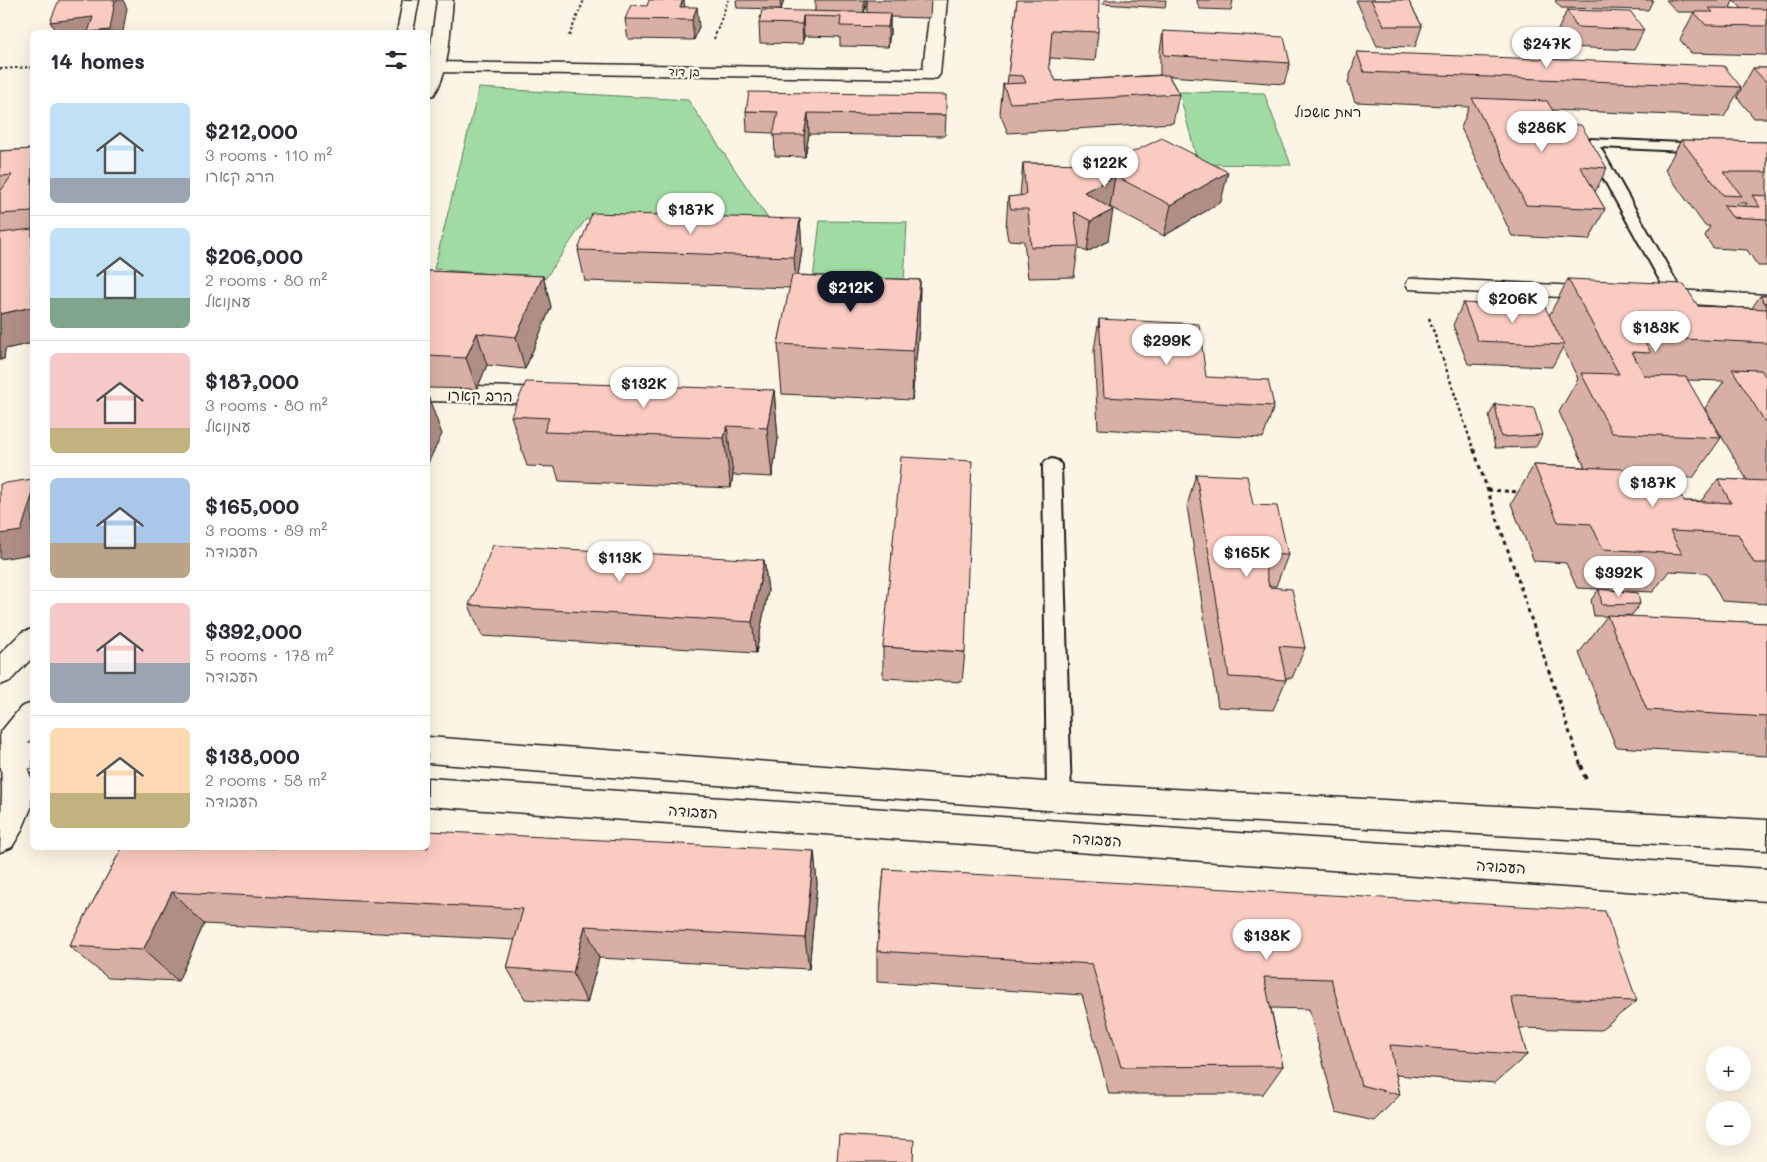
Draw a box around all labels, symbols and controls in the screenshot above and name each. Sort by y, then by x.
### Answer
pin: $247K [1512,27,1582,69]
text: $247K [1523,32,1571,53]
icon: filters [382,46,410,74]
text: 14 homes [50,47,145,74]
street label: בן דוד [668,63,700,79]
district label: רמת אשכול [1295,102,1361,121]
pin: $286K [1507,110,1577,153]
text: $286K [1518,116,1566,137]
text: $212,000 [205,117,298,144]
icon: home [90,123,150,183]
text: 3 rooms · 110 m² [205,144,332,165]
pin: $122K [1070,146,1140,188]
text: $122K [1082,151,1128,172]
text: הרב קארו [205,165,275,186]
pin: $187K [656,192,726,235]
text: $187K [668,198,714,219]
text: $206,000 [205,242,303,269]
icon: home [90,248,150,308]
text: 2 rooms · 80 m² [205,269,327,290]
pin: $212K [816,270,886,313]
text: $212K [828,276,874,297]
pin: $206K [1478,282,1548,324]
text: $206K [1488,287,1538,308]
text: עמנואל [205,290,251,311]
pin: $183K [1621,310,1691,353]
text: $183K [1632,316,1680,337]
pin: $299K [1132,324,1202,366]
text: $299K [1143,329,1191,350]
pin: $132K [609,366,679,409]
text: $187,000 [205,367,299,394]
text: $132K [621,372,667,393]
icon: home [90,373,150,433]
street label: הרב קארו [447,384,513,406]
text: 3 rooms · 80 m² [205,394,328,415]
text: עמנואל [205,415,251,436]
pin: $187K [1618,466,1688,508]
text: $187K [1630,471,1676,492]
text: $165,000 [205,492,299,519]
icon: home [90,498,150,558]
text: 3 rooms · 89 m² [205,519,327,540]
pin: $165K [1212,536,1282,578]
text: העבודה [205,540,258,561]
pin: $113K [585,540,655,583]
text: $165K [1224,541,1270,562]
text: $113K [598,546,642,567]
pin: $392K [1584,556,1654,598]
text: $392K [1595,561,1643,582]
text: $392,000 [205,617,302,644]
icon: home [90,623,150,683]
text: 5 rooms · 178 m² [205,644,334,665]
text: העבודה [205,665,258,686]
text: $138,000 [205,742,300,769]
icon: home [90,748,150,808]
text: 2 rooms · 58 m² [205,769,327,790]
text: העבודה [205,790,258,811]
street label: העבודה [667,799,719,823]
street label: העבודה [1071,827,1123,851]
street label: העבודה [1475,854,1527,878]
pin: $138K [1232,918,1302,961]
text: $138K [1243,924,1291,945]
map controls [1706,1046,1751,1146]
button: + [1706,1046,1751,1091]
button: − [1706,1101,1751,1146]

